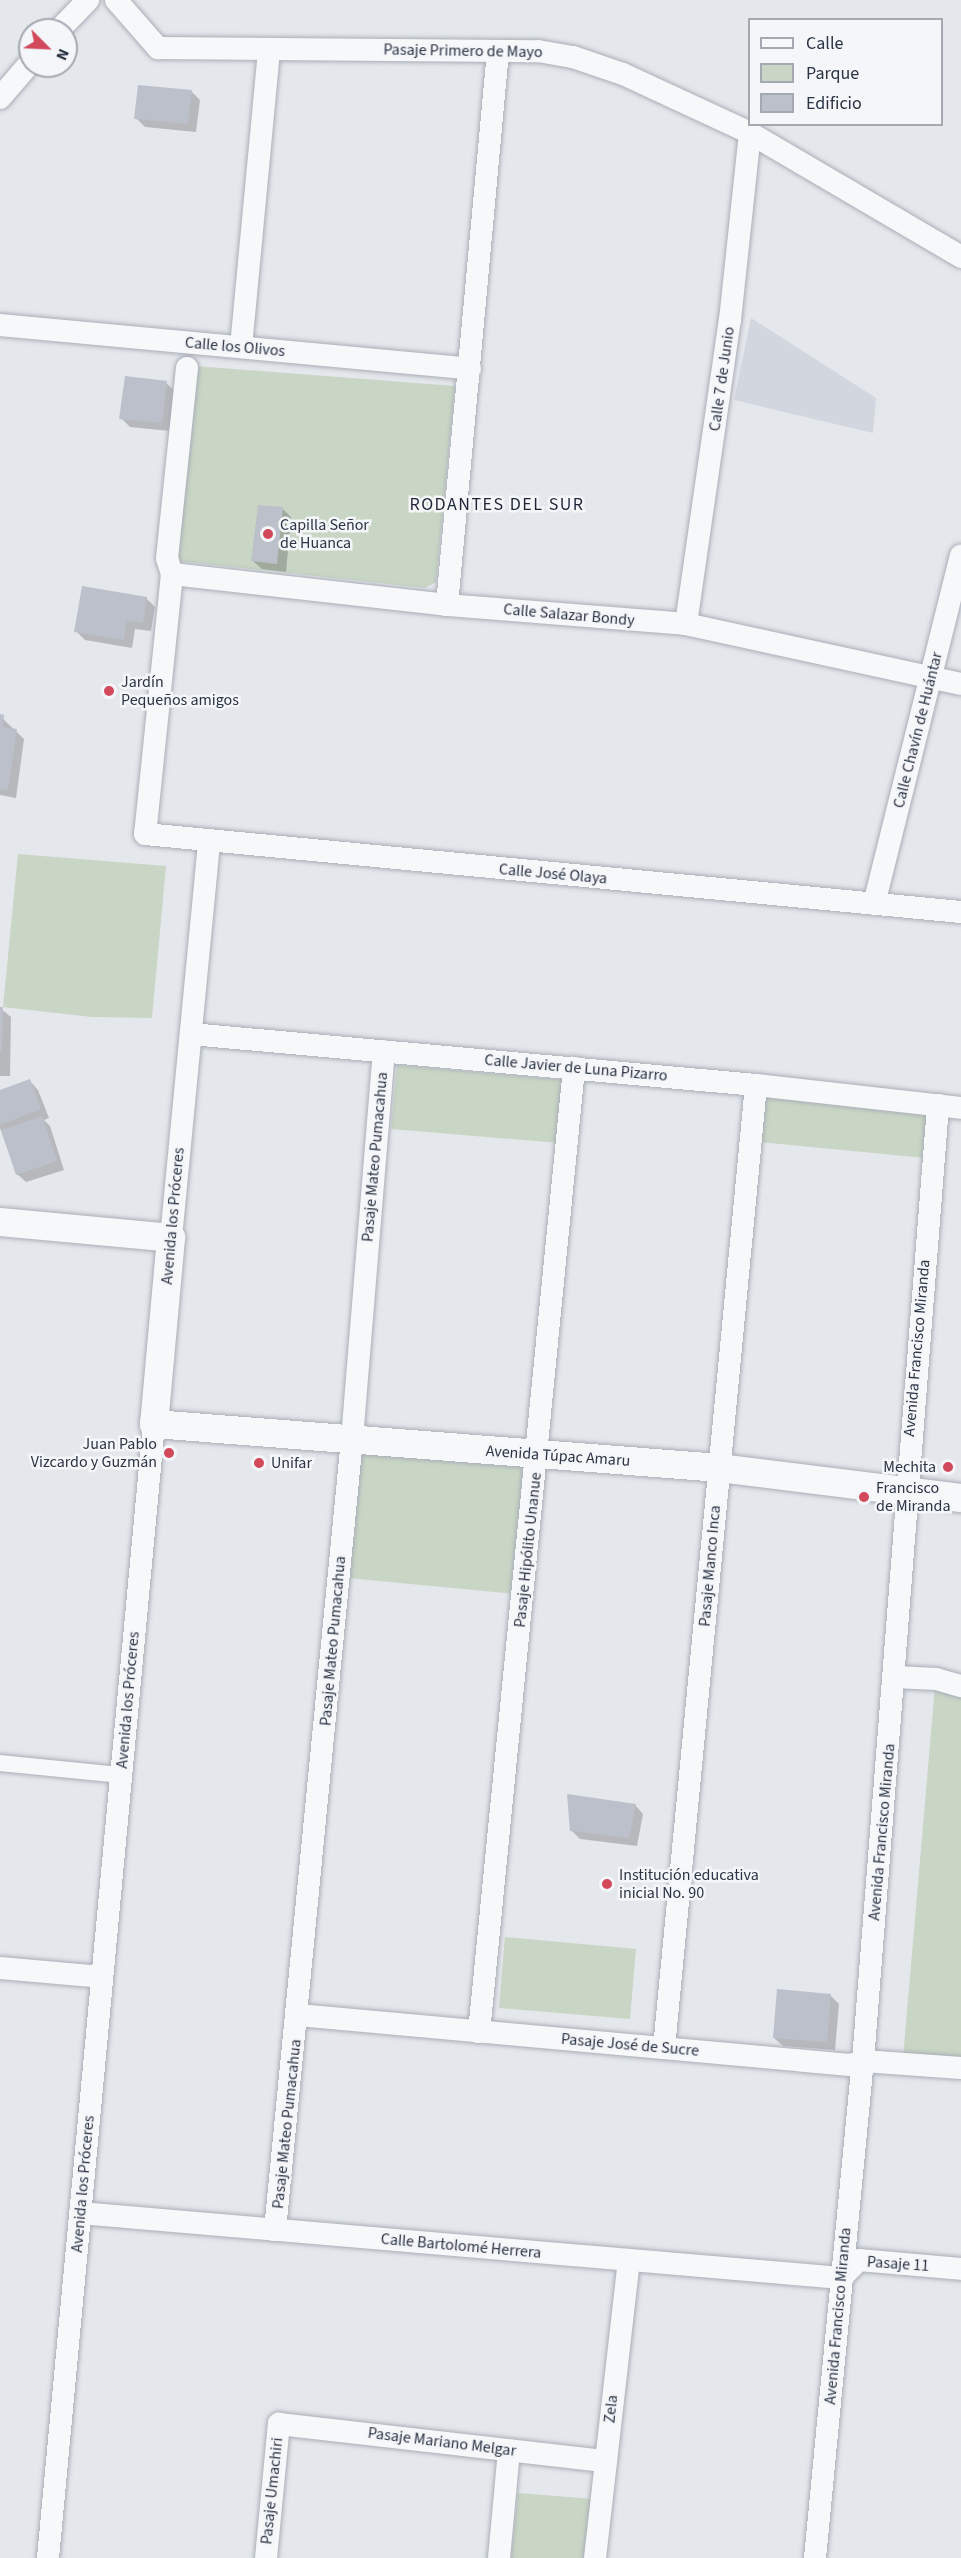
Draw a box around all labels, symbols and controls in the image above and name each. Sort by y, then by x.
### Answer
north arrow [18,18,78,78]
legend [748,18,943,126]
text: Calle [806,31,843,56]
street label: Pasaje Primero de Mayo [383,40,543,62]
text: N [50,45,75,64]
text: Parque [806,61,859,86]
text: Edificio [806,91,862,116]
street label: Calle 7 de Junio [705,325,739,433]
street label: Calle los Olivos [184,333,286,361]
district label: RODANTES DEL SUR [409,494,585,516]
place label: Capilla Señor de Huanca [280,515,369,553]
marker: Capilla Señor de Huanca [261,527,275,541]
street label: Calle Salazar Bondy [503,600,635,630]
street label: Calle Chavín de Huántar [889,650,947,810]
place label: Jardín Pequeños amigos [121,672,239,710]
marker: Jardín Pequeños amigos [102,684,116,698]
street label: Calle José Olaya [498,860,608,888]
street label: Calle Javier de Luna Pizarro [484,1050,668,1086]
street label: Pasaje Mateo Pumacahua [358,1071,392,1243]
street label: Avenida los Próceres [157,1147,189,1285]
street label: Avenida Francisco Miranda [900,1259,934,1437]
place label: Juan Pablo Vizcardo y Guzmán [31,1434,157,1472]
street label: Avenida Túpac Amaru [485,1441,631,1471]
marker: Juan Pablo Vizcardo y Guzmán [162,1446,176,1460]
place label: Unifar [271,1453,312,1473]
marker: Unifar [252,1456,266,1470]
place label: Mechita [883,1457,936,1477]
marker: Mechita [941,1460,955,1474]
street label: Pasaje Hipólito Unanue [510,1472,546,1628]
place label: Francisco de Miranda [876,1478,951,1516]
marker: Francisco de Miranda [857,1490,871,1504]
street label: Pasaje Manco Inca [695,1505,725,1627]
street label: Pasaje Mateo Pumacahua [316,1555,350,1727]
street label: Avenida los Próceres [112,1631,144,1769]
street label: Avenida Francisco Miranda [865,1743,899,1921]
place label: Institución educativa inicial No. 90 [619,1865,759,1903]
marker: Institución educativa inicial No. 90 [600,1877,614,1891]
street label: Pasaje José de Sucre [560,2029,700,2061]
street label: Pasaje Mateo Pumacahua [269,2038,305,2210]
street label: Avenida los Próceres [67,2115,99,2253]
street label: Avenida Francisco Miranda [821,2227,855,2405]
street label: Calle Bartolomé Herrera [380,2229,542,2263]
street label: Pasaje 11 [866,2252,930,2276]
street label: Zela [600,2394,622,2424]
street label: Pasaje Mariano Melgar [367,2423,517,2461]
street label: Pasaje Umachiri [257,2437,287,2545]

